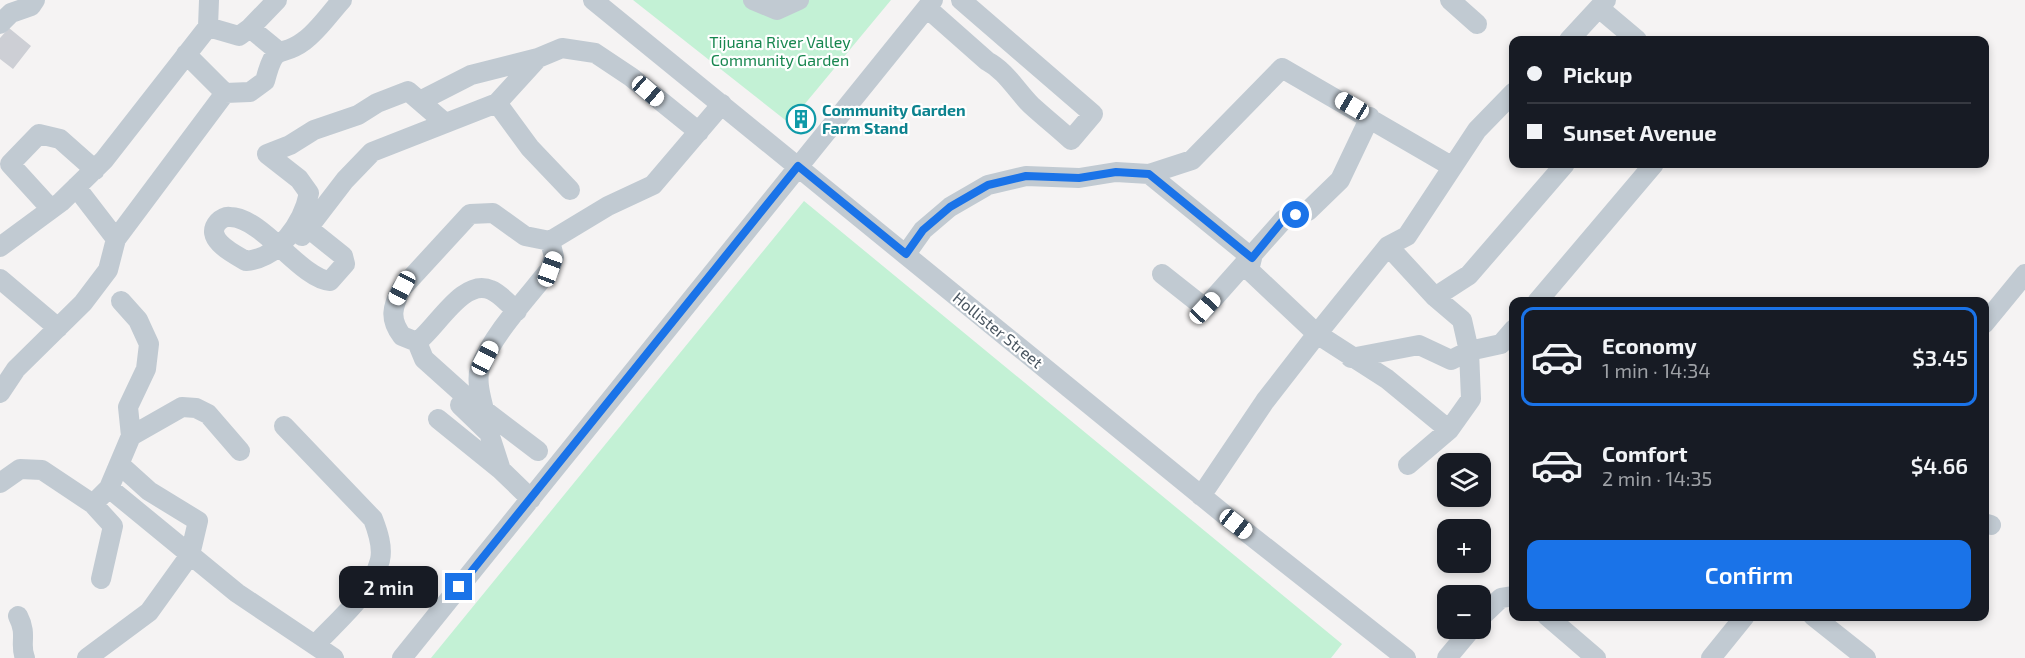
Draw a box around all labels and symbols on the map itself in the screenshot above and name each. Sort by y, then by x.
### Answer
park label: Tijuana River Valley Community Garden [709,32,851,69]
car [629,72,667,110]
car [1332,89,1372,123]
place label: Community Garden Farm Stand [822,100,966,137]
building icon: Community Garden Farm Stand [785,103,817,135]
route start [1282,201,1309,228]
car [535,249,565,289]
car [386,268,418,308]
street label: Hollister Street [950,288,1047,372]
car [1186,289,1224,327]
car [469,338,501,378]
car [1216,506,1256,542]
callout: 2 min [339,566,438,608]
route end [445,573,472,600]

